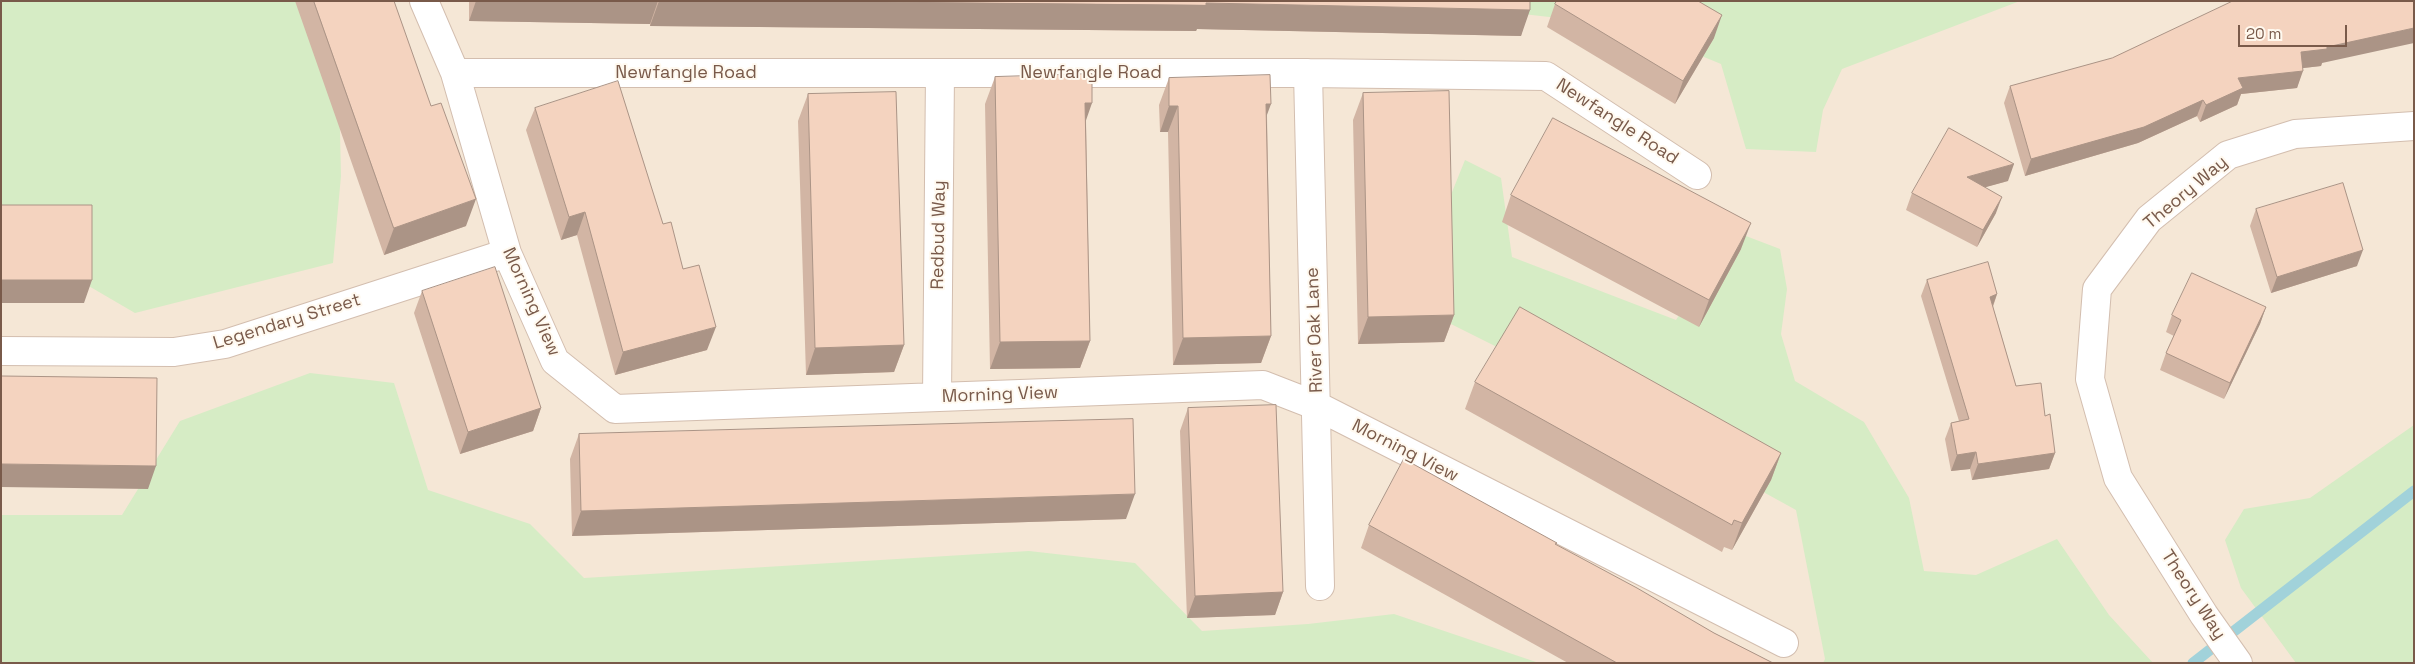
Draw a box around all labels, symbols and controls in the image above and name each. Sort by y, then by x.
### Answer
scale bar [2240,15,2349,47]
text: 20 m [2246,24,2281,43]
street label: Newfangle Road [615,62,757,84]
street label: Newfangle Road [1020,62,1162,84]
street label: Newfangle Road [1552,74,1682,170]
street label: Theory Way [2140,152,2232,234]
street label: Redbud Way [927,180,951,290]
street label: Morning View [497,244,565,360]
street label: River Oak Lane [1302,267,1328,393]
street label: Legendary Street [211,289,363,355]
street label: Morning View [941,382,1059,408]
street label: Morning View [1348,415,1462,487]
street label: Theory Way [2156,546,2230,644]

